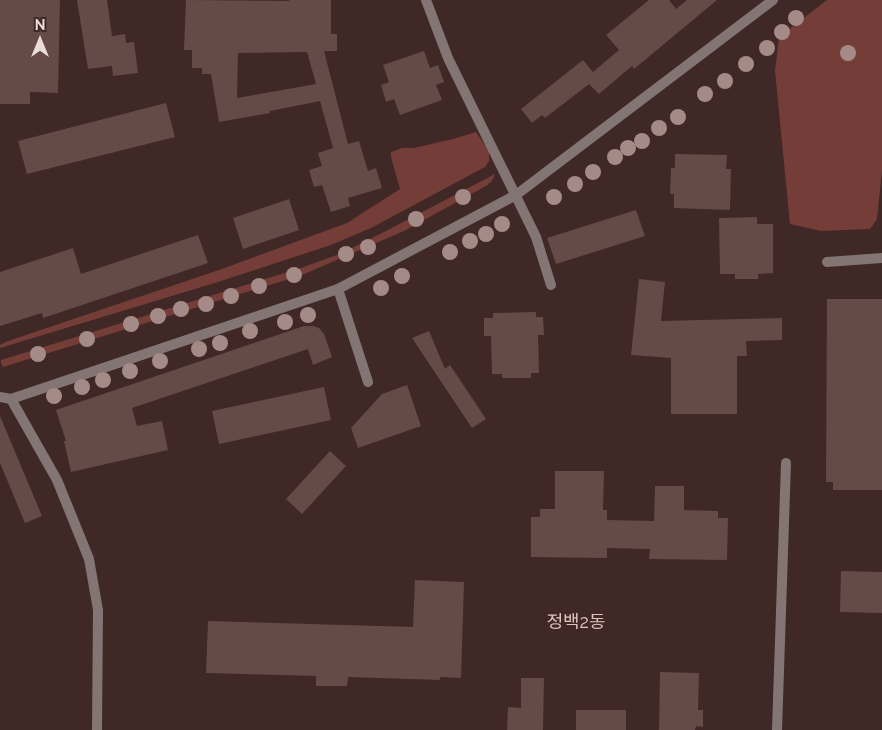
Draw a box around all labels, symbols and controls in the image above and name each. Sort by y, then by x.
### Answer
north arrow [15,15,65,65]
text: N [35,17,45,33]
district label: 정백2동 [546,612,606,634]

